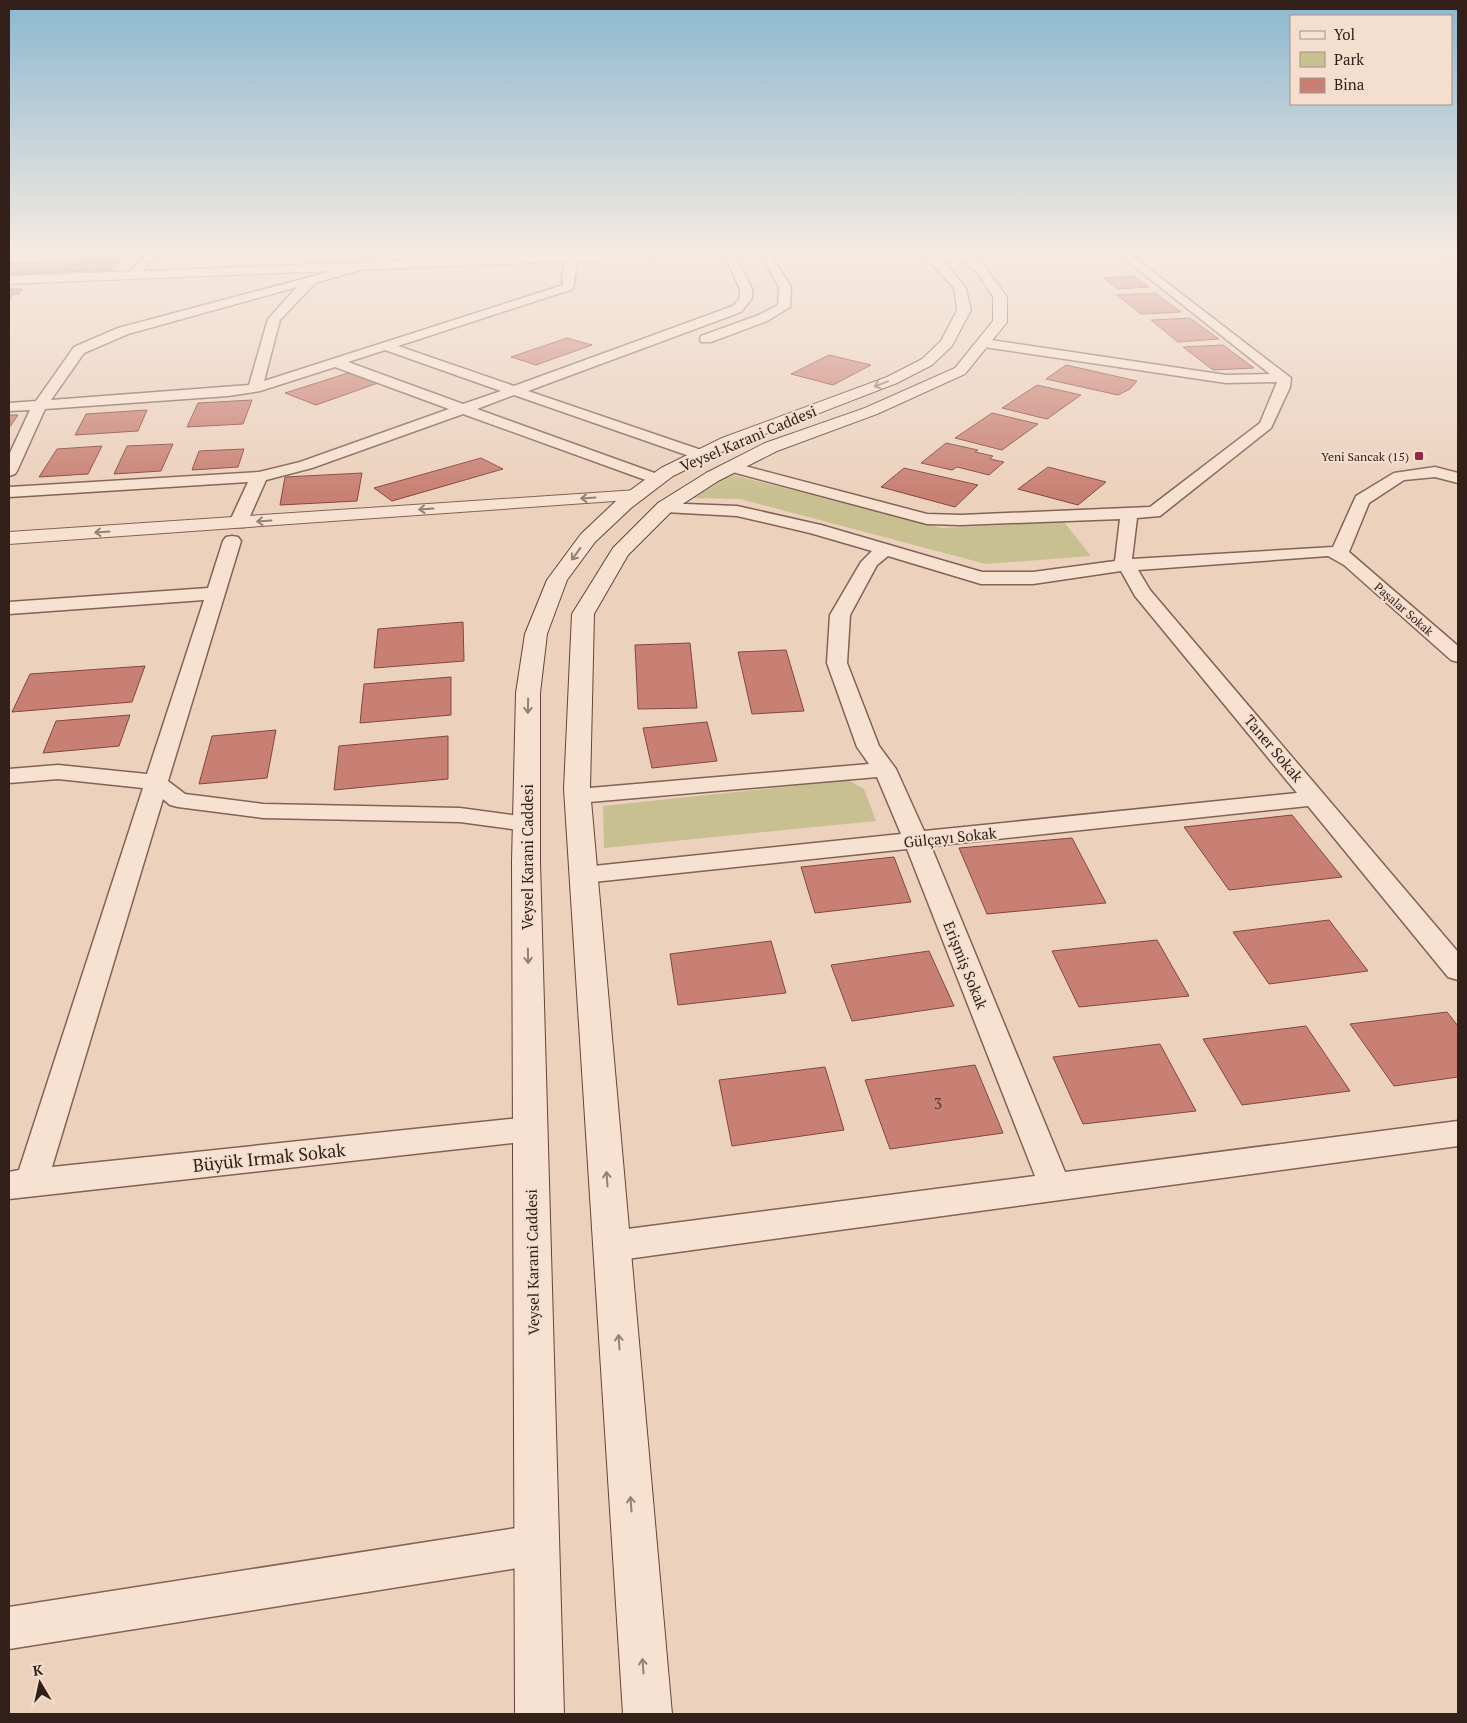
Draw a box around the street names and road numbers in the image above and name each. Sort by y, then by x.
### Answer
street label: Veysel Karani Caddesi [677,400,819,476]
street label: Paşalar Sokak [1371,579,1437,639]
street label: Taner Sokak [1240,710,1308,786]
street label: Veysel Karani Caddesi [517,784,537,930]
street label: Gülçayı Sokak [903,822,998,852]
street label: Erişmiş Sokak [939,918,993,1012]
street label: Büyük Irmak Sokak [192,1137,347,1177]
street label: Veysel Karani Caddesi [521,1189,543,1335]

